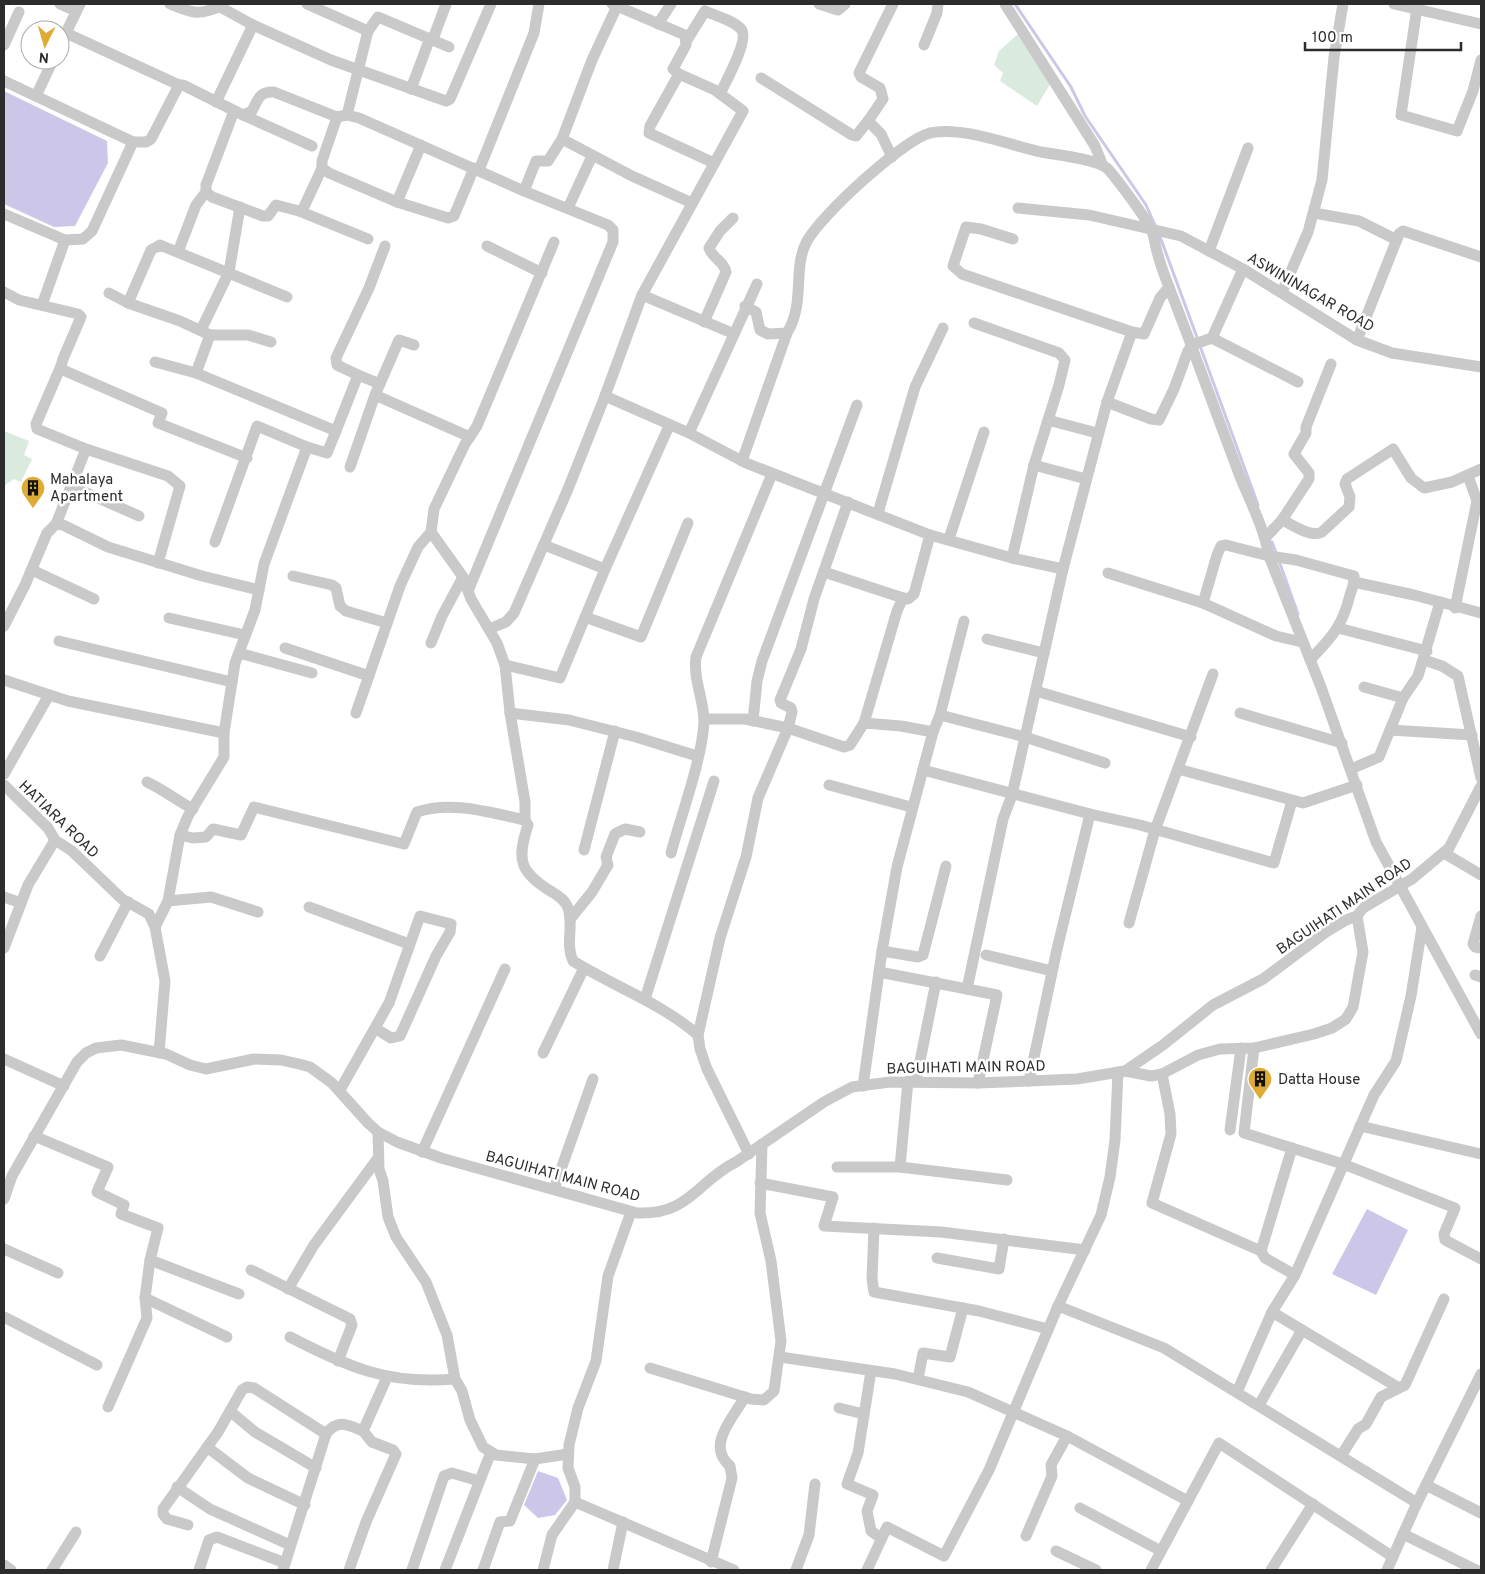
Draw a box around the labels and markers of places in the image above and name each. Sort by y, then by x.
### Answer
place label: Mahalaya Apartment [50,471,123,507]
building icon: Mahalaya Apartment [20,475,46,509]
building icon: Datta House [1247,1066,1273,1100]
place label: Datta House [1278,1071,1360,1090]

